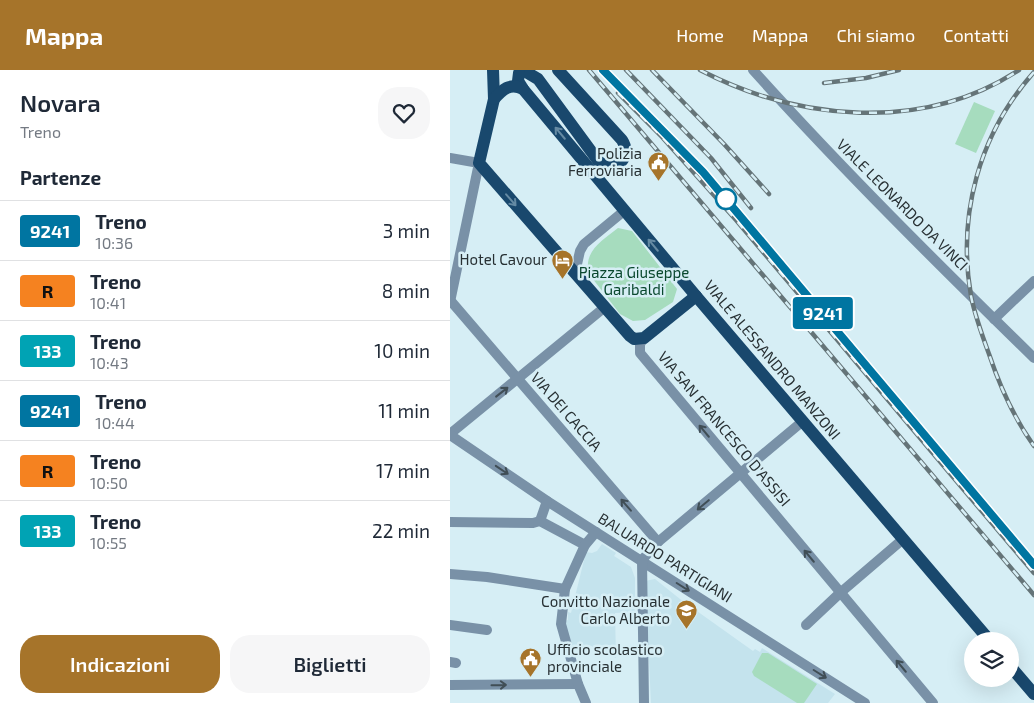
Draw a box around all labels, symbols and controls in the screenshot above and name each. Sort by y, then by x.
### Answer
text: Mappa [25,21,103,50]
text: Home [676,24,724,46]
text: Mappa [752,24,808,46]
text: Chi siamo [836,24,915,46]
text: Contatti [943,24,1009,46]
button: heart [378,87,430,139]
text: Novara [20,88,101,117]
text: Treno [20,122,61,141]
one-way arrow [554,127,565,140]
street label: VIALE LEONARDO DA VINCI [833,135,972,274]
place label: Polizia Ferroviaria [568,144,642,179]
public building icon: Polizia Ferroviaria [646,151,670,182]
text: Partenze [20,166,101,189]
unlabelled marker [715,188,737,210]
one-way arrow [505,193,517,206]
text: Treno [95,210,147,233]
text: 3 min [383,219,430,242]
text: 9241 [30,220,70,242]
text: 10:36 [95,233,133,252]
one-way arrow [648,239,659,252]
hotel icon: Hotel Cavour [551,248,575,279]
place label: Hotel Cavour [460,250,547,268]
park label: Piazza Giuseppe Garibaldi [579,263,689,298]
text: Treno [90,270,141,293]
street label: VIALE ALESSANDRO MANZONI [701,276,845,443]
text: 8 min [382,279,430,302]
text: R [42,280,53,302]
text: 10:41 [90,293,126,312]
line badge: 9241 [788,297,858,329]
text: 9241 [803,302,843,324]
text: Treno [90,330,141,353]
text: 10 min [374,339,430,362]
text: 133 [33,340,62,362]
street label: VIA SAN FRANCESCO D'ASSISI [655,347,795,509]
text: 10:43 [90,353,129,372]
street label: VIA DEI CACCIA [527,368,606,455]
one-way arrow [495,386,508,397]
text: Treno [95,390,147,413]
text: 11 min [378,399,430,422]
text: 9241 [30,400,70,422]
text: 10:44 [95,413,135,432]
one-way arrow [699,425,710,438]
text: Treno [90,450,141,473]
text: 17 min [376,459,430,482]
text: R [42,460,53,482]
one-way arrow [494,465,508,475]
text: 10:50 [90,473,128,492]
one-way arrow [621,499,632,512]
one-way arrow [696,499,709,510]
street label: BALUARDO PARTIGIANI [595,509,736,606]
text: Treno [90,510,141,533]
text: 22 min [372,519,430,542]
text: 133 [33,520,62,542]
text: 10:55 [90,533,127,552]
one-way arrow [803,549,814,562]
one-way arrow [675,582,689,592]
place label: Convitto Nazionale Carlo Alberto [541,592,670,627]
school or university icon: Convitto Nazionale Carlo Alberto [674,599,698,630]
map controls [964,632,1019,687]
button: layers [964,632,1019,687]
button: Indicazioni [20,635,220,693]
button: Biglietti [230,635,430,693]
place label: Ufficio scolastico provinciale [547,640,663,675]
public building icon: Ufficio scolastico provinciale [519,647,543,678]
one-way arrow [896,659,907,672]
one-way arrow [813,669,827,679]
one-way arrow [490,680,506,690]

